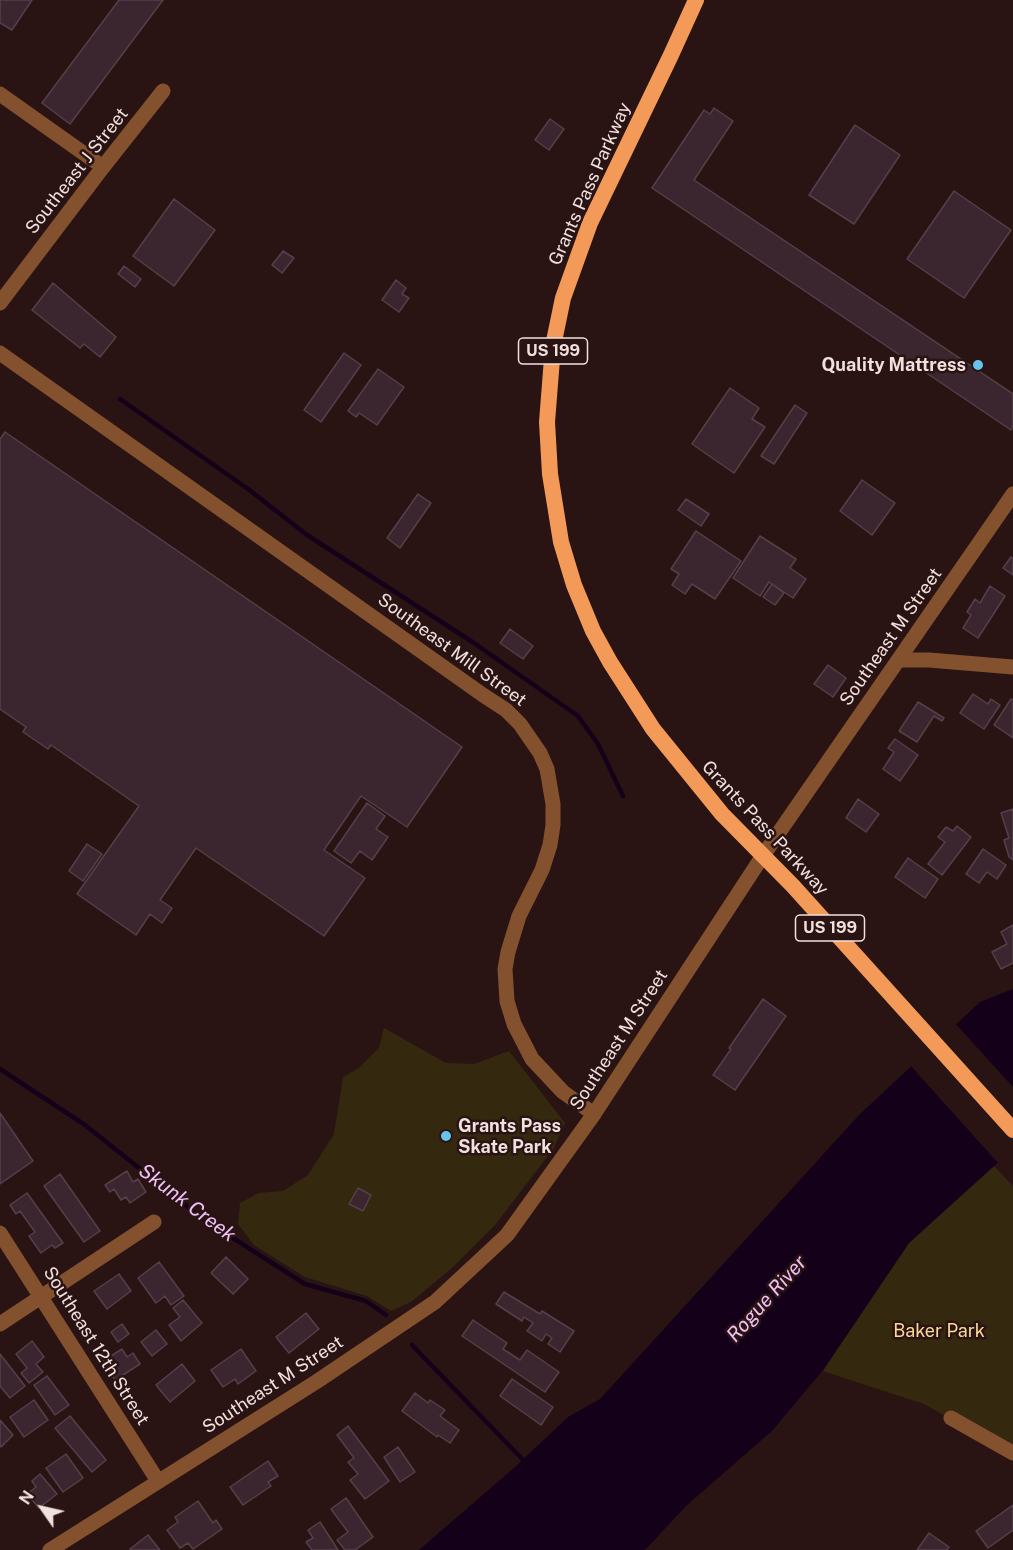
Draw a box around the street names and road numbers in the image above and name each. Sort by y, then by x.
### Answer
street label: Grants Pass Parkway [544,99,636,269]
street label: Southeast J Street [21,104,133,238]
road number: US 199 [518,338,588,364]
street label: Southeast M Street [835,564,947,710]
street label: Southeast Mill Street [374,589,530,711]
street label: Grants Pass Parkway [697,756,833,900]
road number: US 199 [796,915,864,941]
street label: Southeast M Street [566,966,672,1114]
street label: Southeast 12th Street [38,1263,154,1429]
street label: Southeast M Street [199,1332,347,1438]

